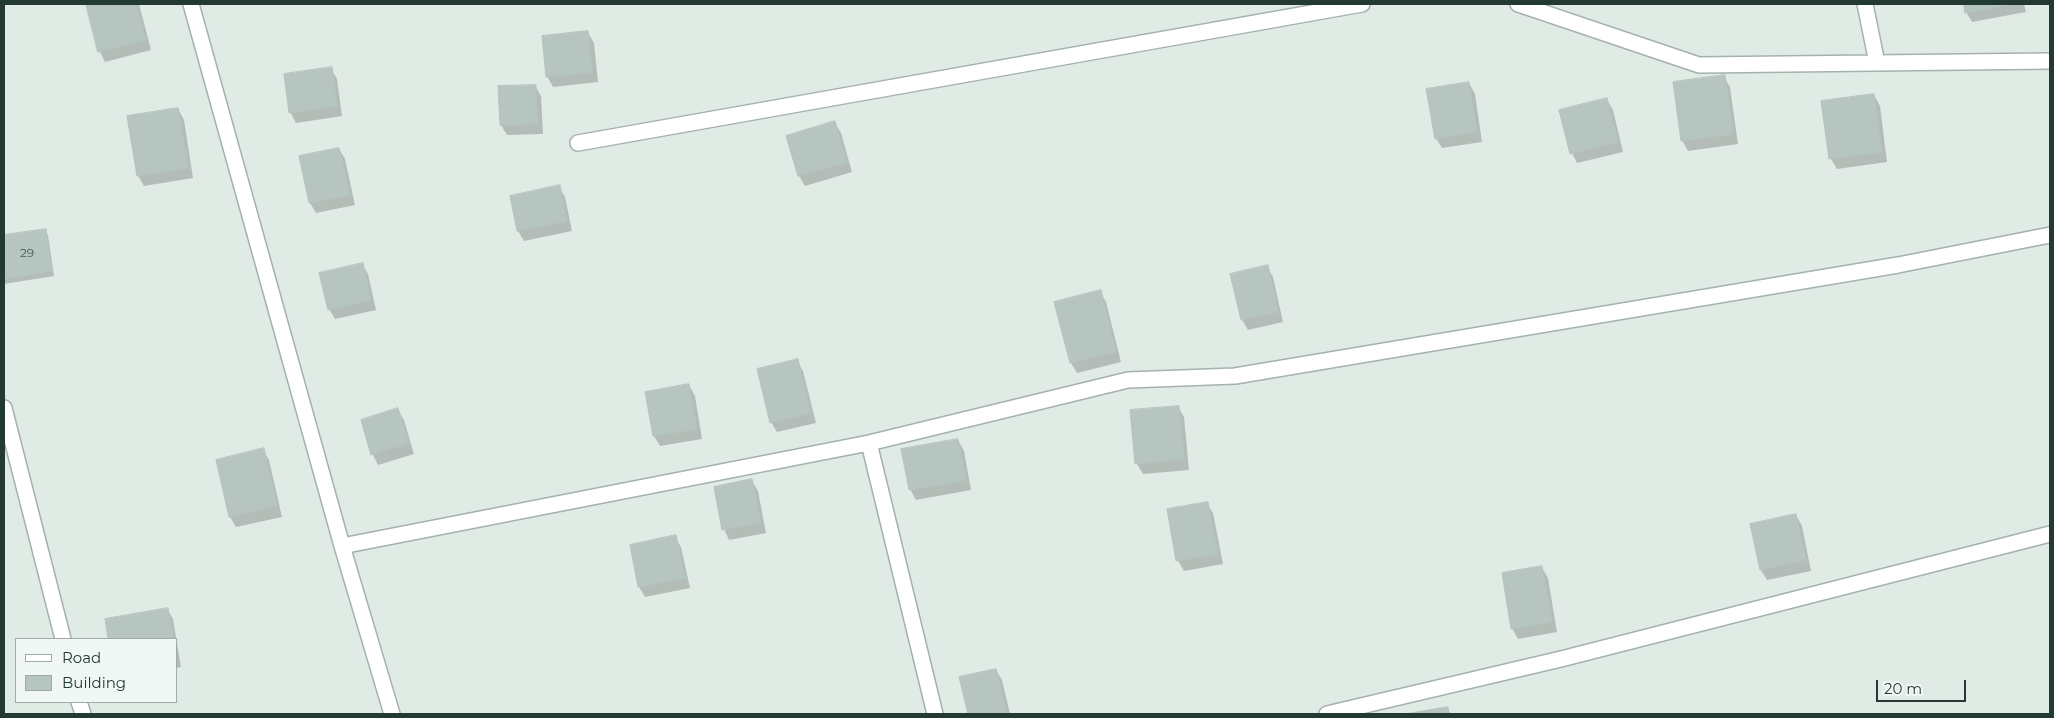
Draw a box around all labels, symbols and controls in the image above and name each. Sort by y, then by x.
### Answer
house number: 29 [20,246,34,260]
legend [15,638,178,703]
text: Road [62,648,101,667]
scale bar [1879,670,1969,702]
text: Building [62,673,126,692]
text: 20 m [1884,679,1922,698]

